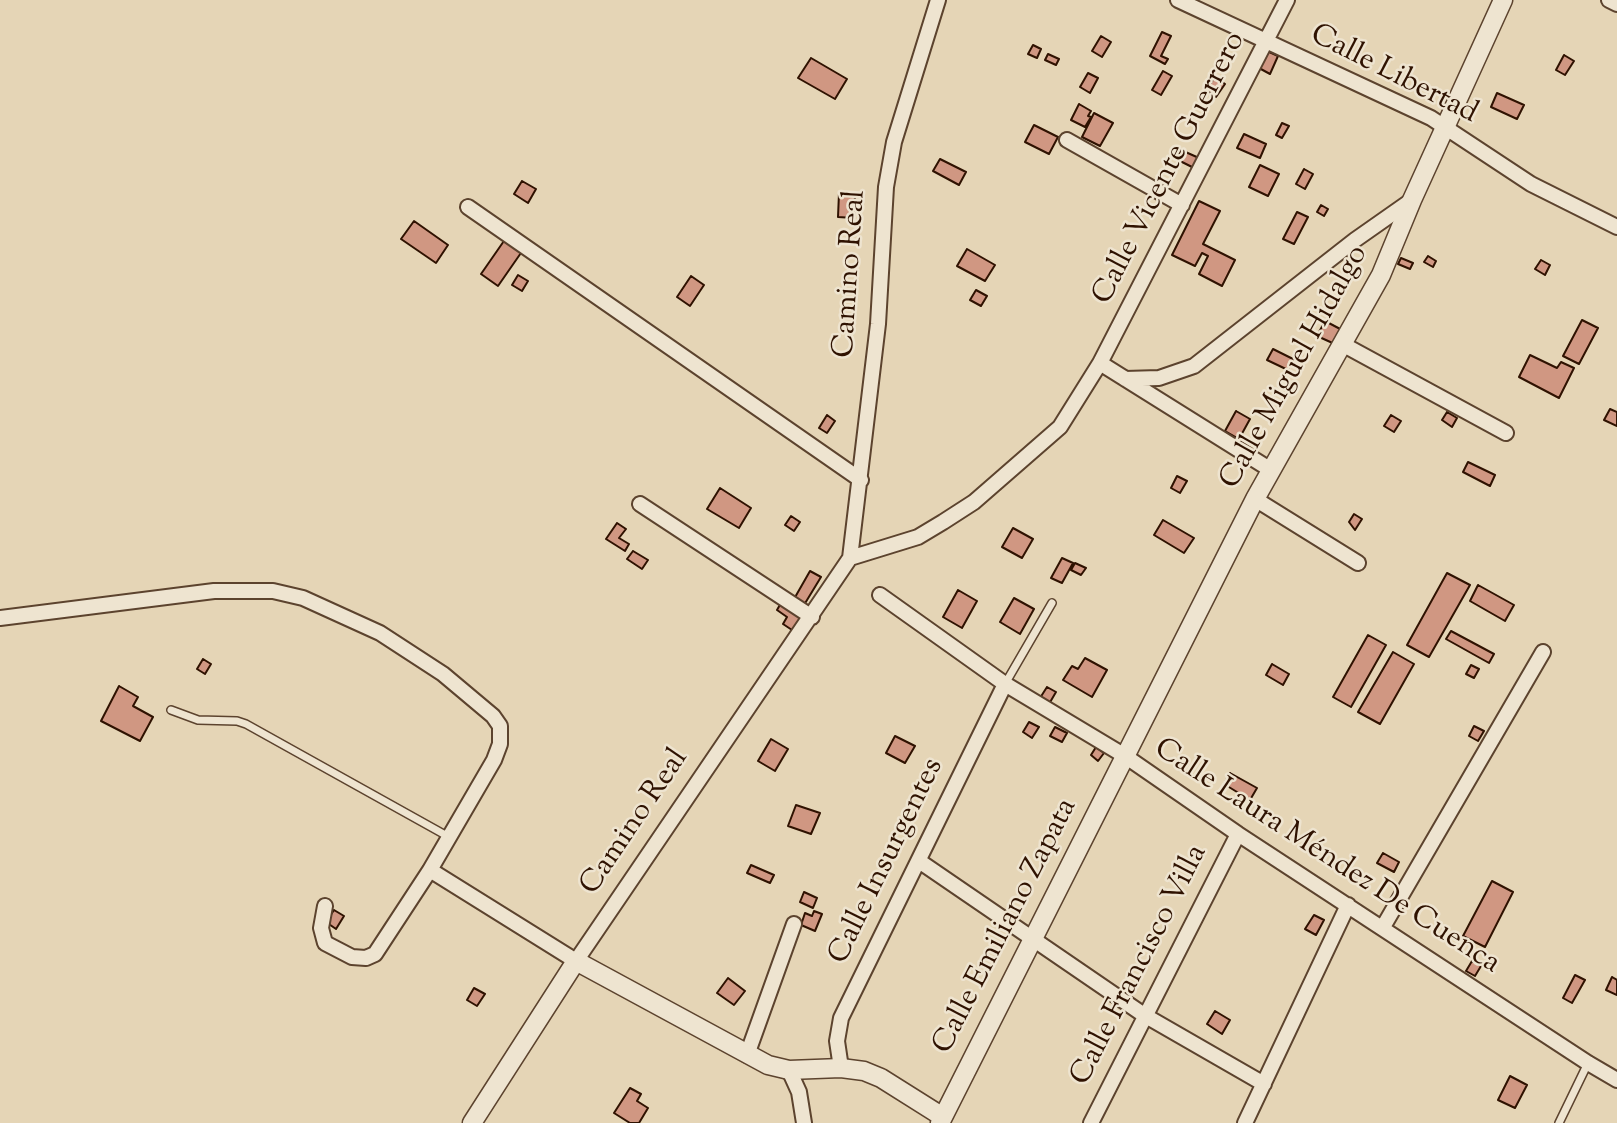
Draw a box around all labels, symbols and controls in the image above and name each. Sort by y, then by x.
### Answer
street label: Calle Libertad [1303,18,1483,134]
street label: Calle Vicente Guerrero [1087,27,1255,311]
street label: Camino Real [828,189,876,359]
street label: Calle Miguel Hidalgo [1214,240,1378,496]
street label: Calle Laura Méndez De Cuenca [1146,732,1506,984]
street label: Camino Real [574,743,698,903]
street label: Calle Insurgentes [823,753,953,971]
street label: Calle Emiliano Zapata [927,793,1087,1061]
street label: Calle Francisco Villa [1065,840,1217,1092]

